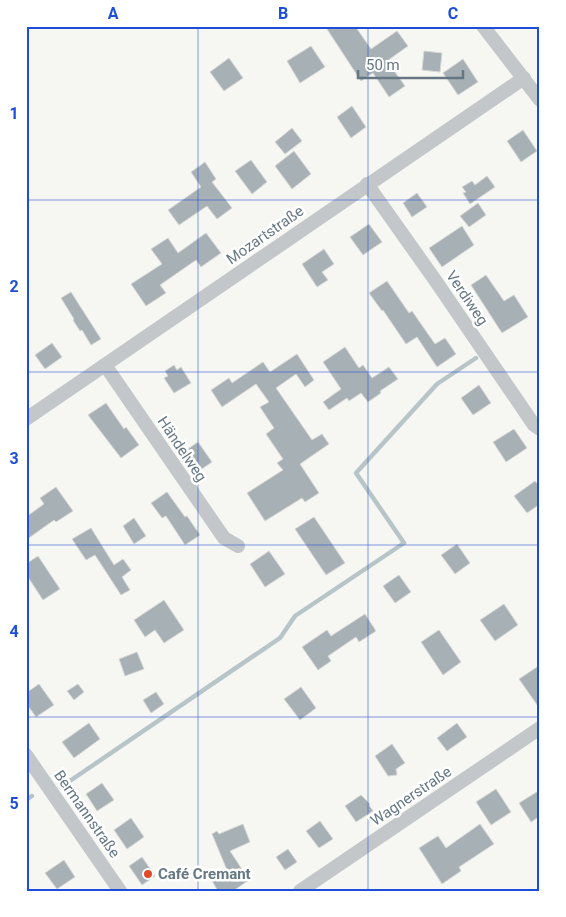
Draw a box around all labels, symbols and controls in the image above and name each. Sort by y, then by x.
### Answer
text: A [108,4,119,23]
text: B [278,4,288,23]
text: C [448,4,458,23]
scale bar [358,48,464,80]
text: 50 m [366,56,400,74]
text: 1 [9,104,19,123]
street label: Mozartstraße [223,202,307,268]
street label: Verdiweg [442,267,492,329]
text: 2 [9,277,19,296]
street label: Händelweg [154,413,210,485]
text: 3 [9,449,19,468]
text: 4 [9,622,19,641]
street label: Wagnerstraße [367,762,455,830]
street label: Bermannstraße [50,767,124,861]
text: 5 [9,794,19,813]
place label: Café Cremant [158,865,251,883]
marker: Café Cremant [142,868,154,880]

